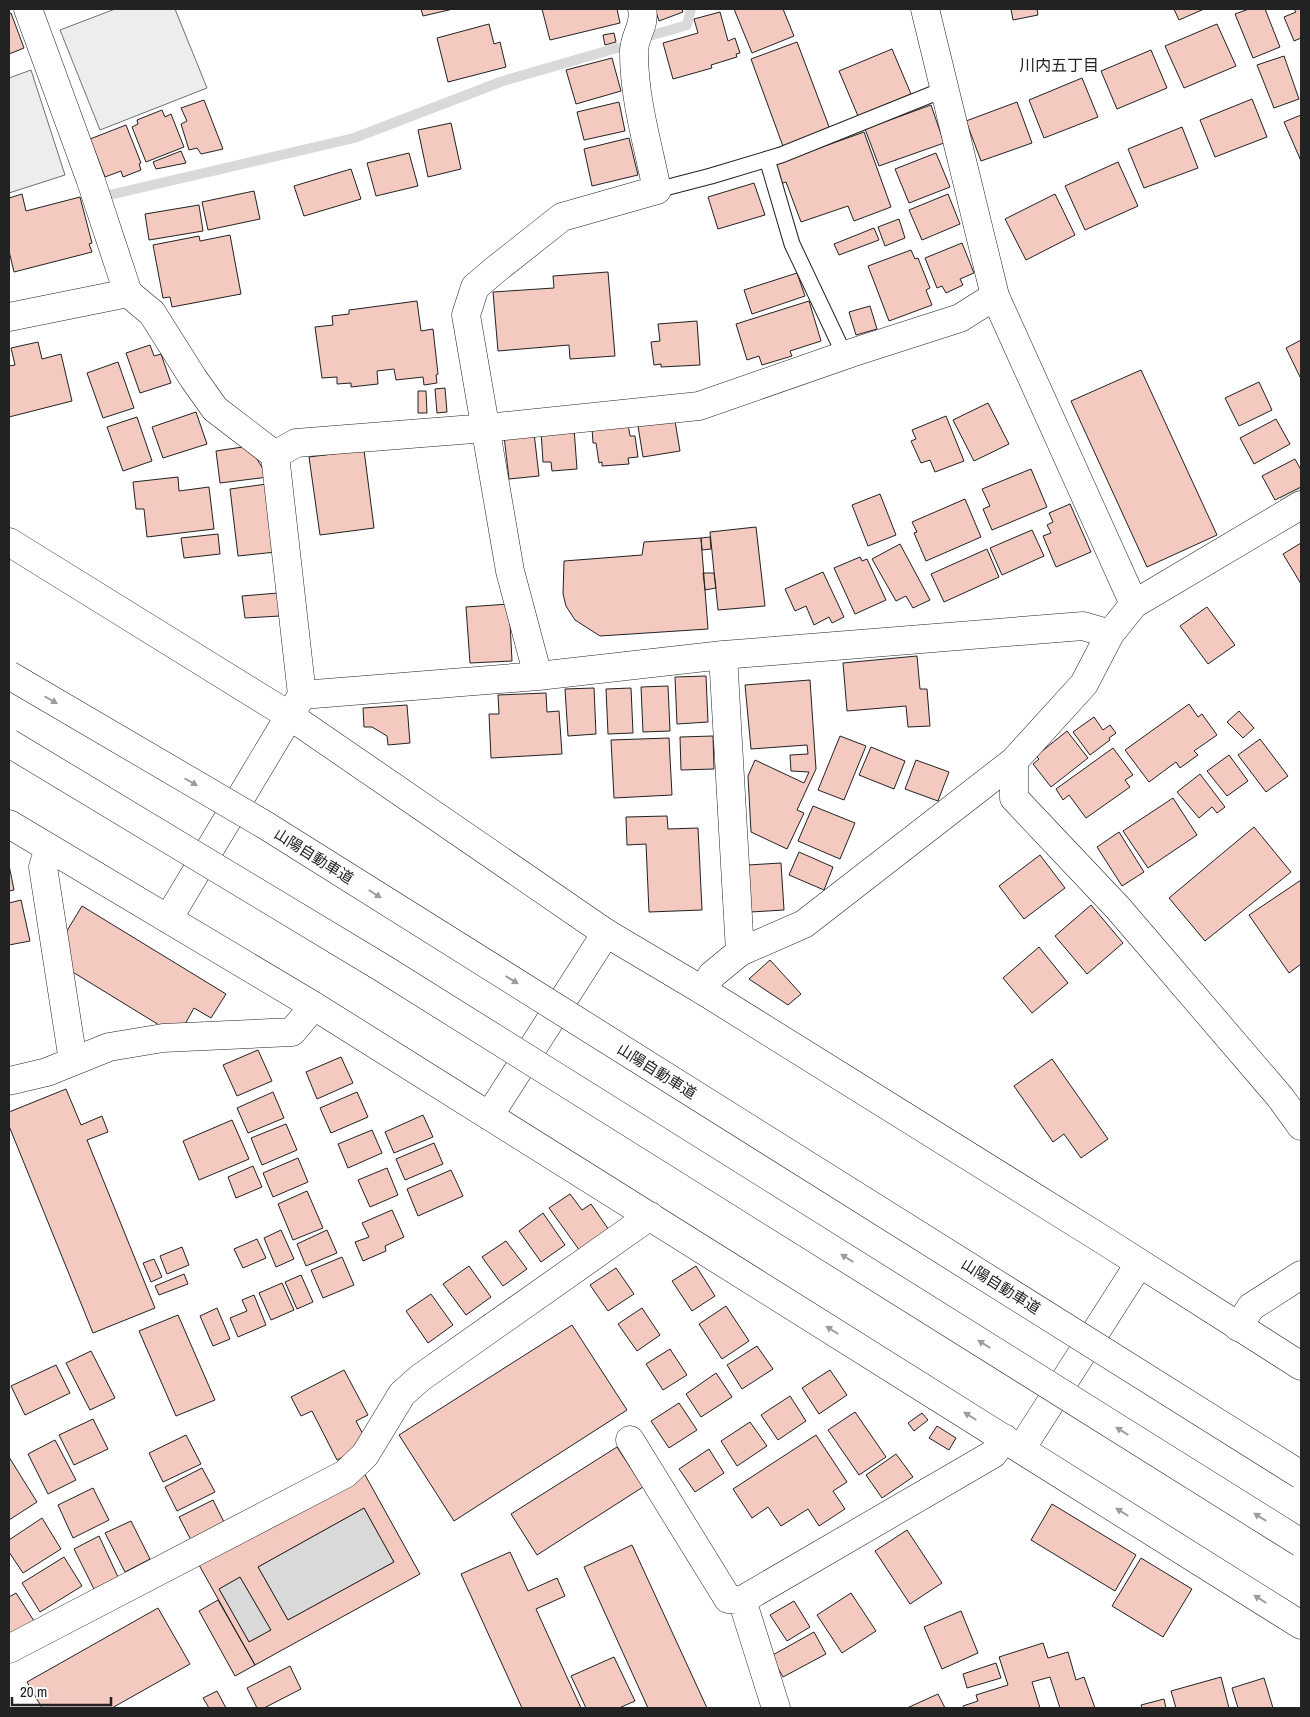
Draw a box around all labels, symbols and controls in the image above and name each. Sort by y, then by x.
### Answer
district label: 川内五丁目 [1019,54,1099,76]
one-way arrow [44,695,57,704]
one-way arrow [185,777,198,786]
street label: 山陽自動車道 [270,823,358,889]
one-way arrow [368,889,381,898]
one-way arrow [506,975,519,985]
street label: 山陽自動車道 [613,1038,701,1104]
one-way arrow [840,1253,853,1263]
street label: 山陽自動車道 [957,1253,1045,1319]
one-way arrow [826,1326,839,1335]
one-way arrow [978,1340,991,1349]
one-way arrow [963,1412,977,1421]
one-way arrow [1116,1426,1129,1435]
one-way arrow [1116,1508,1129,1517]
one-way arrow [1253,1512,1267,1521]
one-way arrow [1253,1594,1267,1603]
scale bar [12,1674,111,1706]
text: 20 m [20,1681,47,1702]

